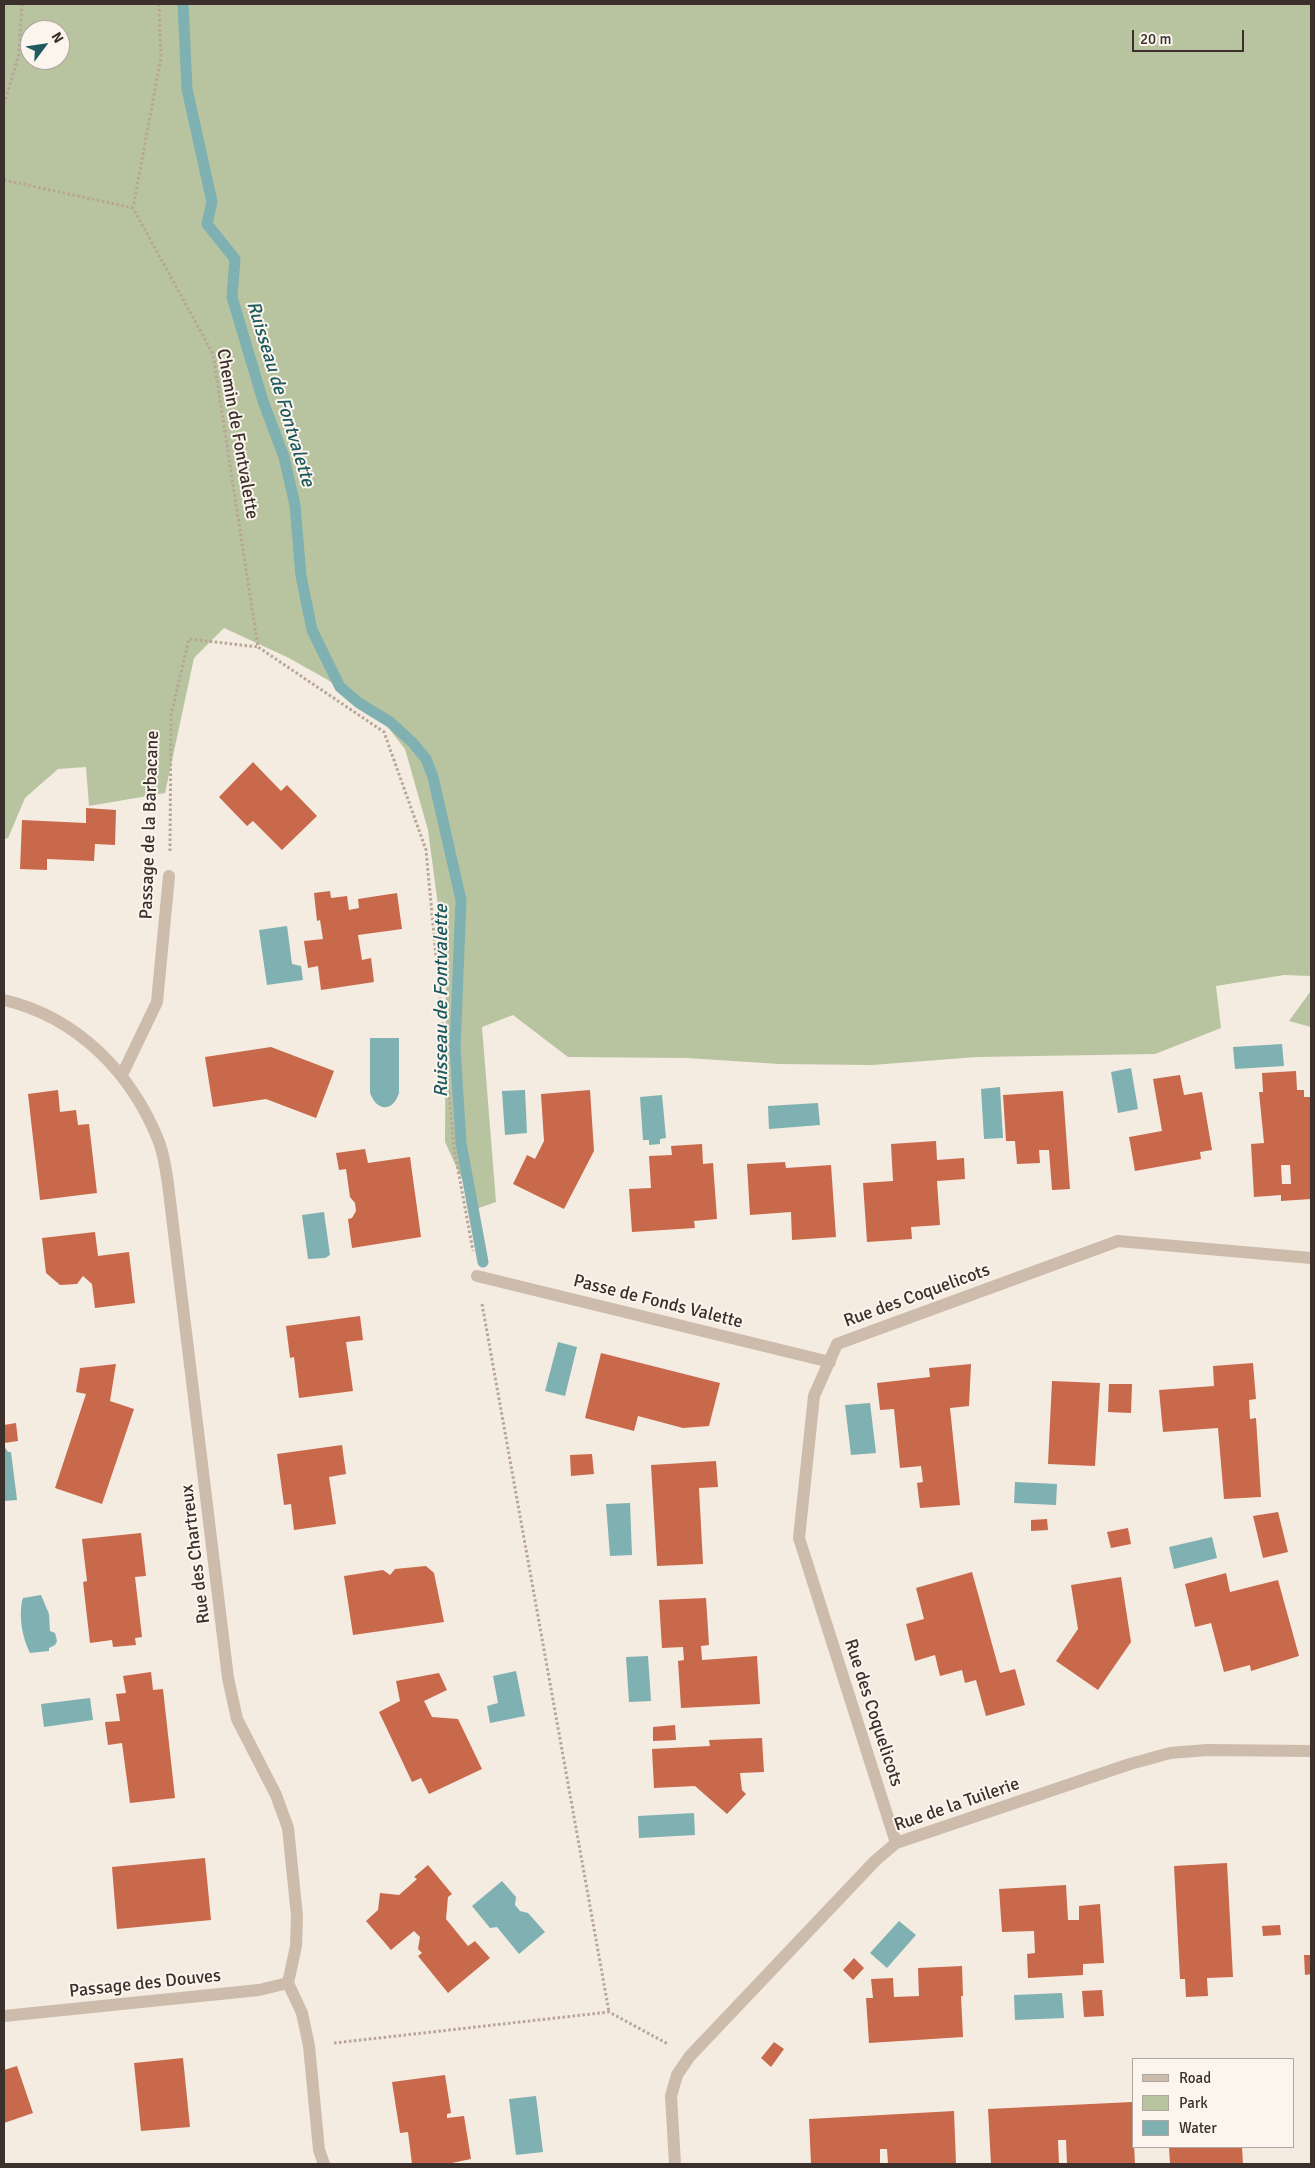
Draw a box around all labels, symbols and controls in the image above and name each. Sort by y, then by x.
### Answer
north arrow [20,20,70,70]
scale bar [1135,20,1248,52]
text: N [48,29,67,46]
text: 20 m [1140,30,1171,48]
water label: Ruisseau de Fontvalette [241,298,319,490]
street label: Chemin de Fontvalette [211,347,263,521]
street label: Passage de la Barbacane [136,730,164,920]
water label: Ruisseau de Fontvalette [431,905,453,1097]
street label: Rue des Coquelicots [841,1260,993,1332]
street label: Passe de Fonds Valette [571,1270,745,1334]
street label: Rue des Chartreux [177,1483,215,1625]
street label: Rue des Coquelicots [839,1637,907,1789]
street label: Rue de la Tuilerie [892,1773,1022,1837]
street label: Passage des Douves [68,1965,222,2003]
legend [1132,2058,1295,2148]
text: Road [1179,2069,1211,2087]
text: Park [1179,2094,1208,2112]
text: Water [1179,2119,1217,2137]

